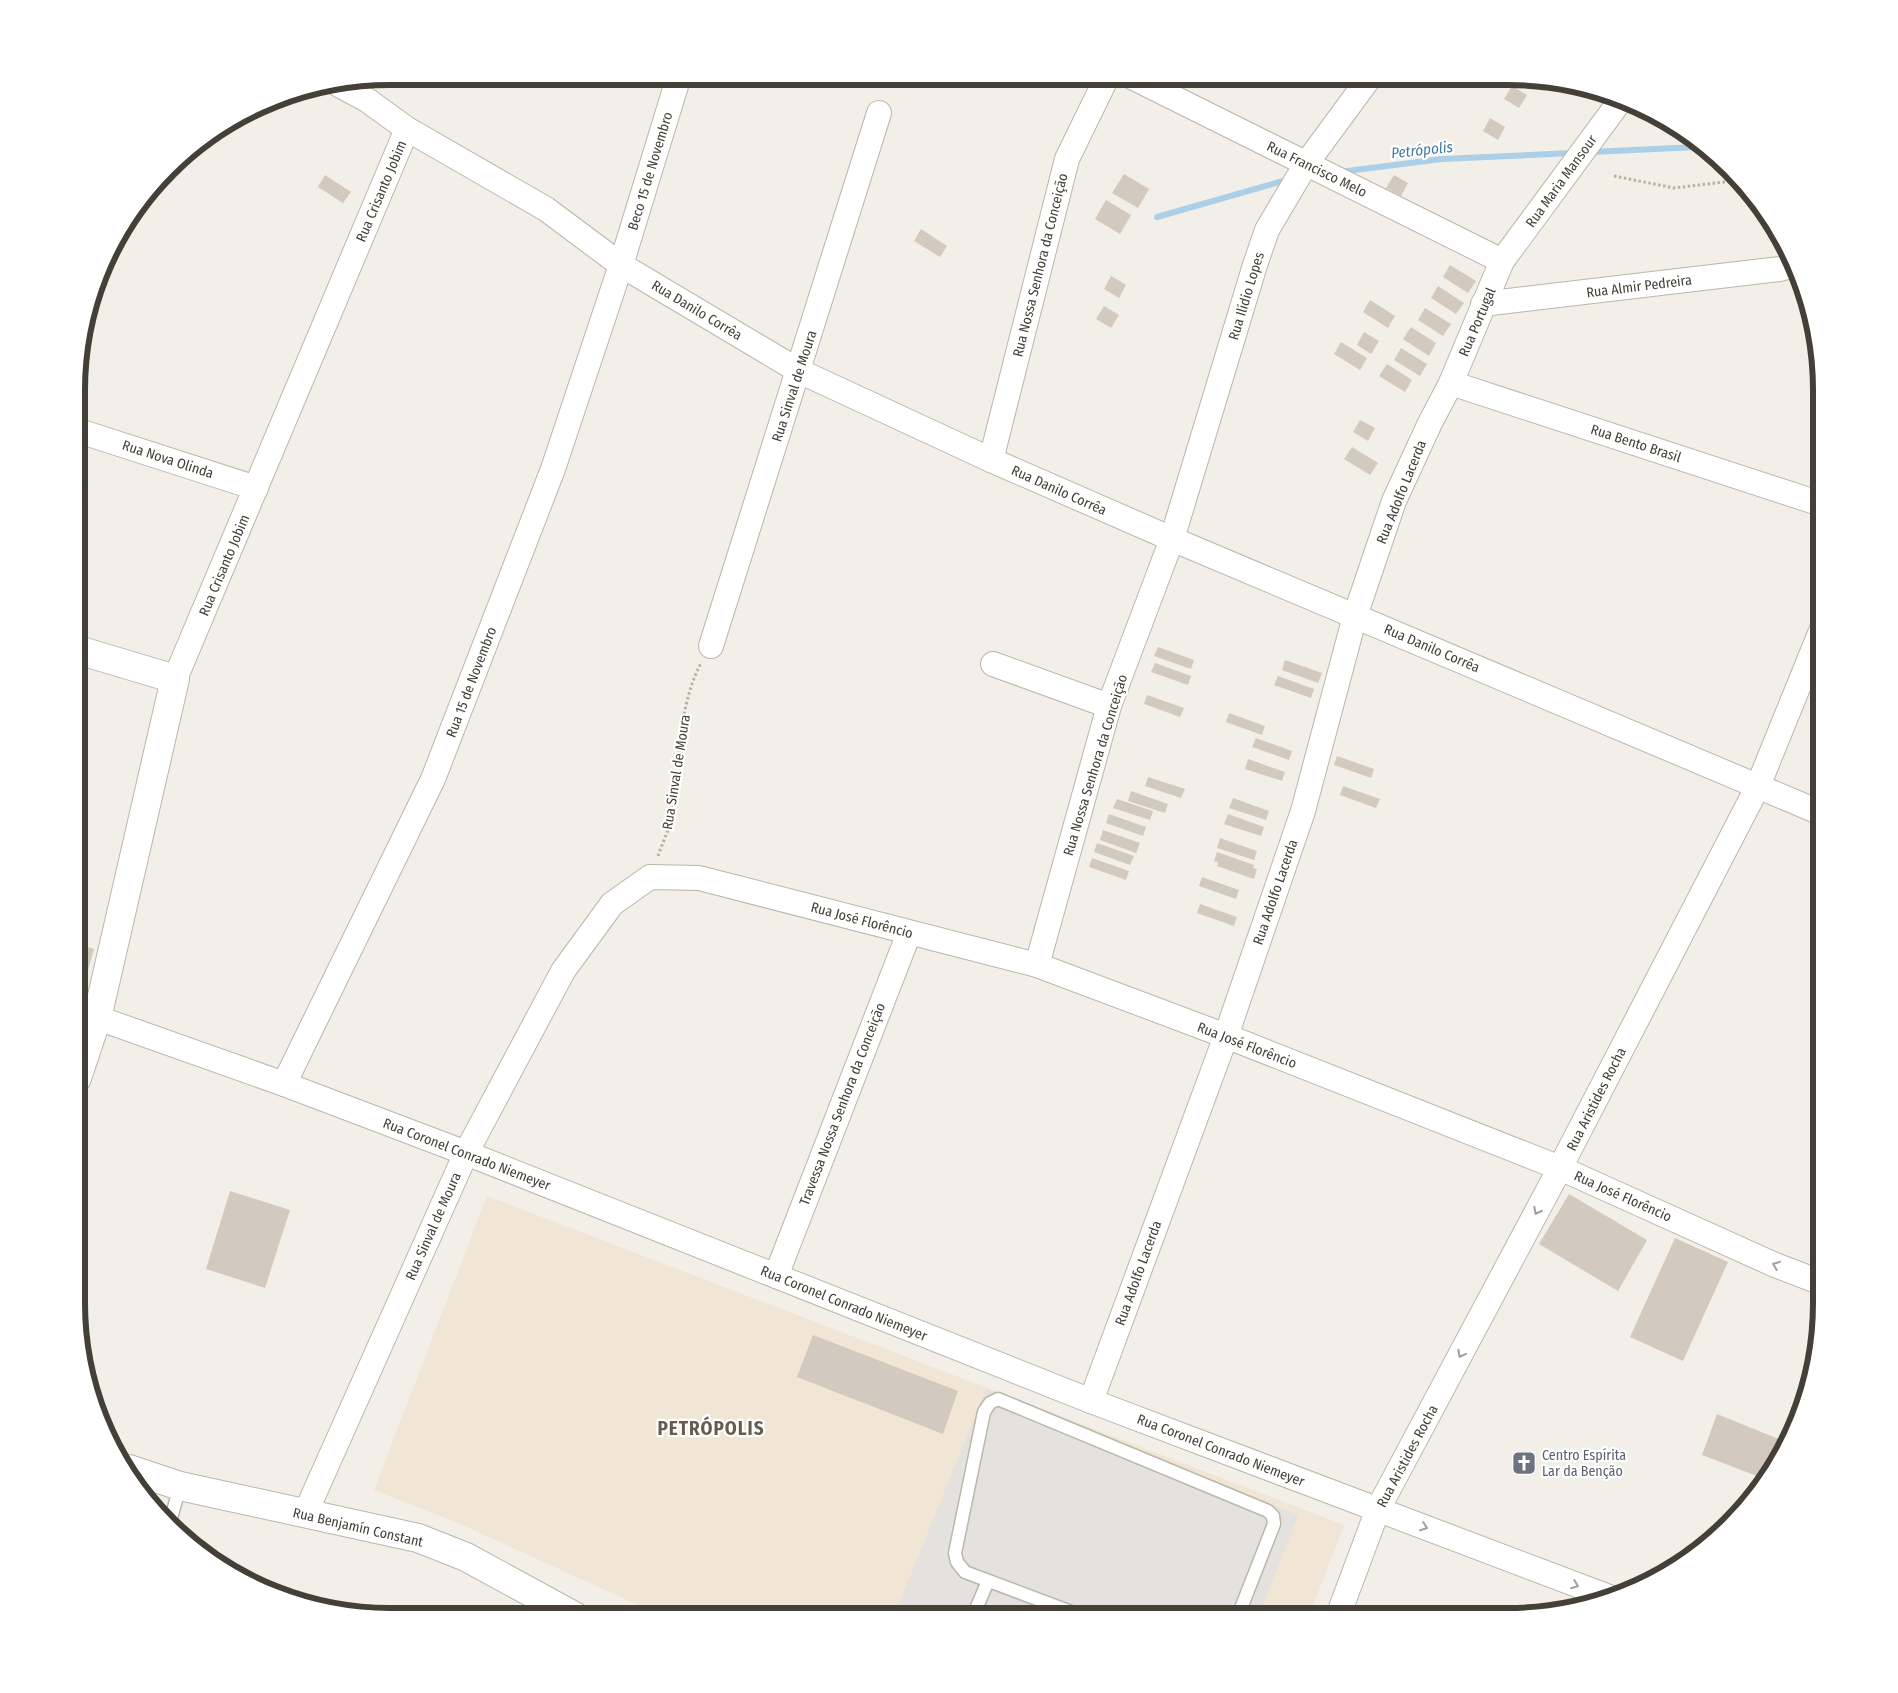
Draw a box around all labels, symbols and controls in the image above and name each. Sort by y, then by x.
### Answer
street label: Beco 15 de Novembro [624,110,677,232]
street label: Rua Maria Mansour [1522,132,1601,231]
street label: Rua Crisanto Jobim [352,138,410,244]
street label: Rua Francisco Melo [1264,138,1370,201]
water label: Petrópolis [1390,138,1454,162]
street label: Rua Nossa Senhora da Conceição [1009,171,1072,359]
street label: Rua Ilídio Lopes [1225,250,1268,342]
street label: Rua Almir Pedreira [1585,272,1693,301]
street label: Rua Danilo Corrêa [648,277,745,344]
street label: Rua Portugal [1455,285,1500,359]
street label: Rua Sinval de Moura [768,328,821,444]
street label: Rua Bento Brasil [1588,421,1684,466]
street label: Rua Nova Olinda [120,437,216,482]
street label: Rua Adolfo Lacerda [1373,438,1430,547]
street label: Rua Danilo Corrêa [1009,462,1109,519]
street label: Rua Crisanto Jobim [195,512,253,618]
street label: Rua Danilo Corrêa [1381,621,1482,676]
street label: Rua 15 de Novembro [443,625,500,740]
street label: Rua Nossa Senhora da Conceição [1060,672,1131,858]
street label: Rua Sinval de Moura [659,713,694,831]
street label: Rua Adolfo Lacerda [1249,837,1302,947]
street label: Rua José Florêncio [809,899,915,942]
street label: Travessa Nossa Senhora da Conceição [796,1000,889,1208]
street label: Rua José Florêncio [1195,1019,1299,1072]
street label: Rua Aristides Rocha [1563,1045,1630,1154]
street label: Rua Coronel Conrado Niemeyer [381,1115,553,1194]
street label: Rua José Florêncio [1571,1167,1674,1226]
street label: Rua Sinval de Moura [402,1170,465,1283]
one-way arrow [1534,1206,1544,1215]
street label: Rua Adolfo Lacerda [1112,1218,1165,1328]
one-way arrow [1772,1261,1781,1272]
street label: Rua Coronel Conrado Niemeyer [758,1262,930,1345]
one-way arrow [1457,1349,1467,1358]
street label: Rua Aristides Rocha [1373,1402,1442,1510]
street label: Rua Coronel Conrado Niemeyer [1135,1411,1307,1490]
district label: PETRÓPOLIS [657,1416,765,1440]
place label: Centro Espírita Lar da Benção [1542,1447,1626,1480]
church icon: Centro Espírita Lar da Benção [1511,1450,1537,1476]
street label: Rua Benjamín Constant [291,1504,425,1551]
one-way arrow [1419,1521,1427,1531]
one-way arrow [1571,1579,1579,1589]

